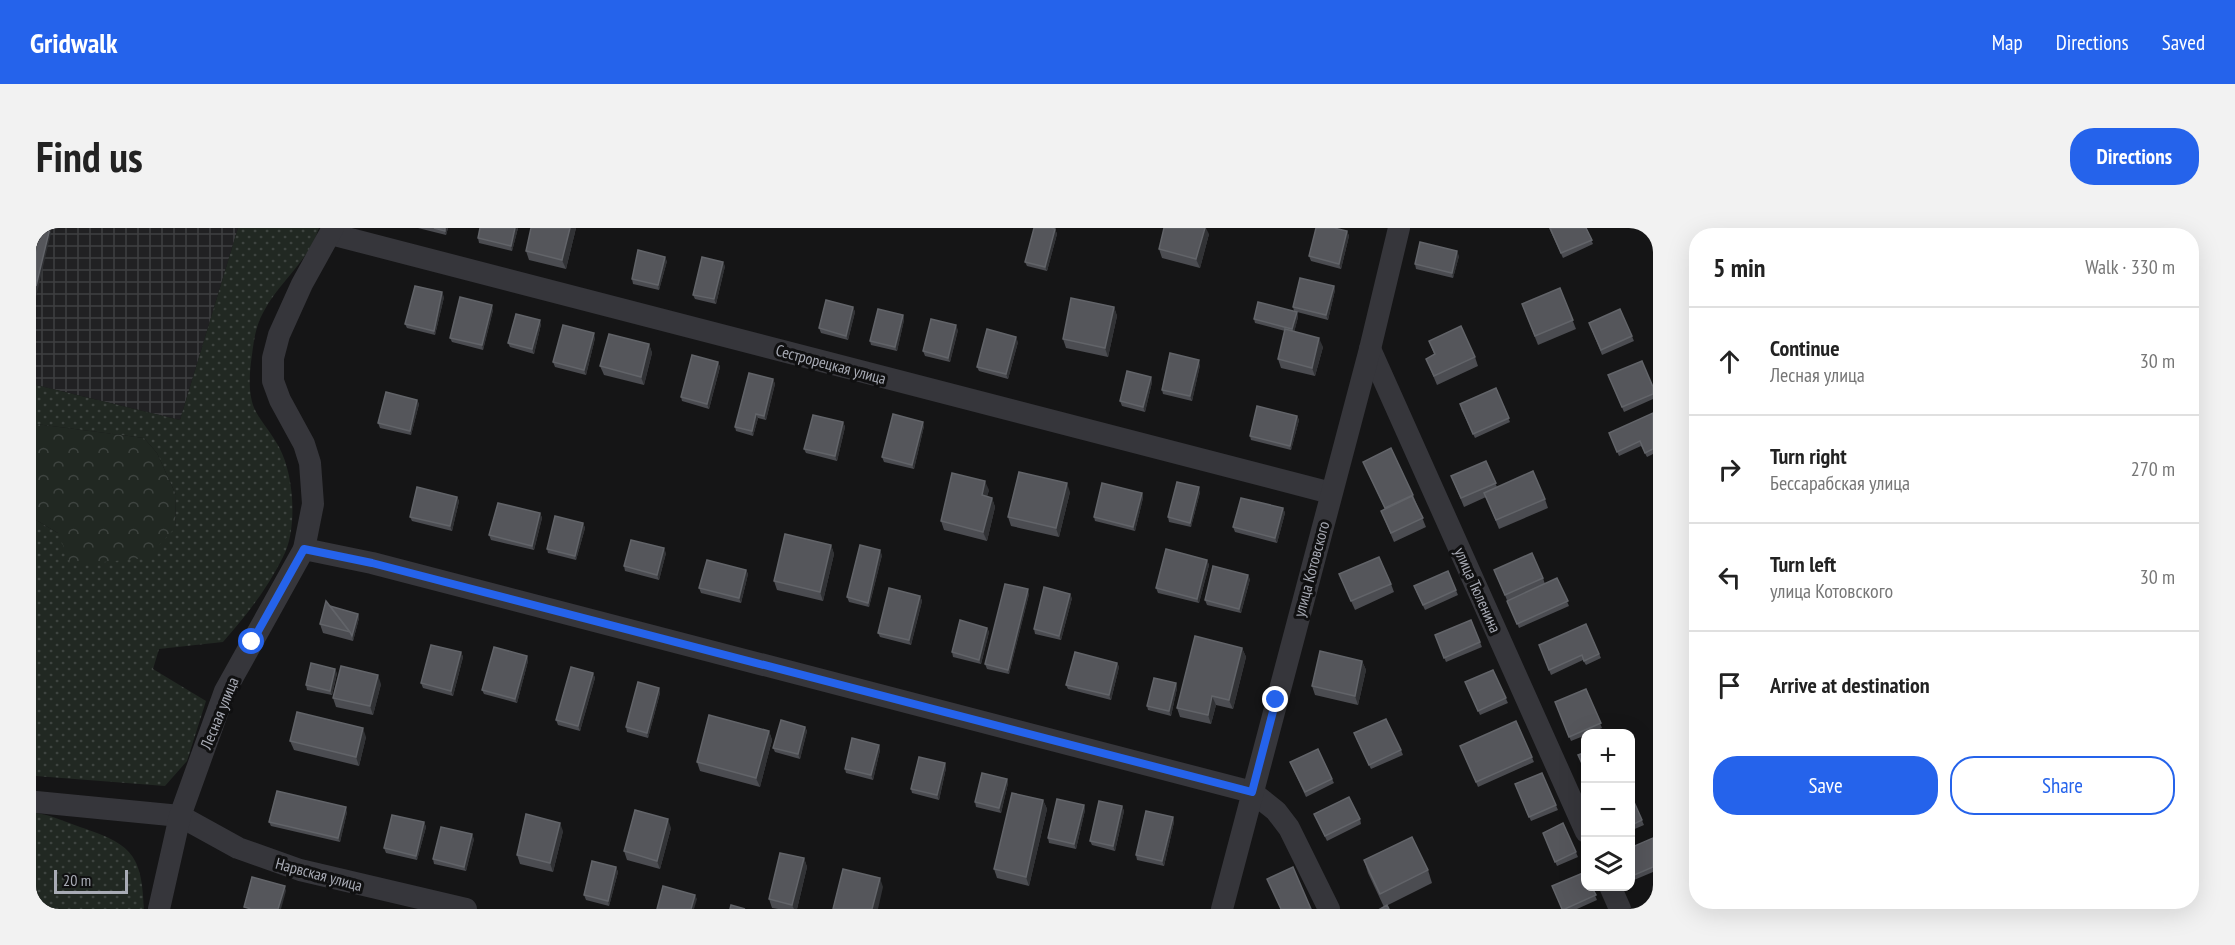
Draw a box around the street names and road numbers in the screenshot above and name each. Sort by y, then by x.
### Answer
street label: Сестрорецкая улица [774,340,888,388]
street label: улица Котовского [1289,519,1333,619]
street label: улица Тюленина [1450,544,1506,636]
street label: Лесная улица [195,674,242,753]
street label: Нарвская улица [273,853,365,895]

